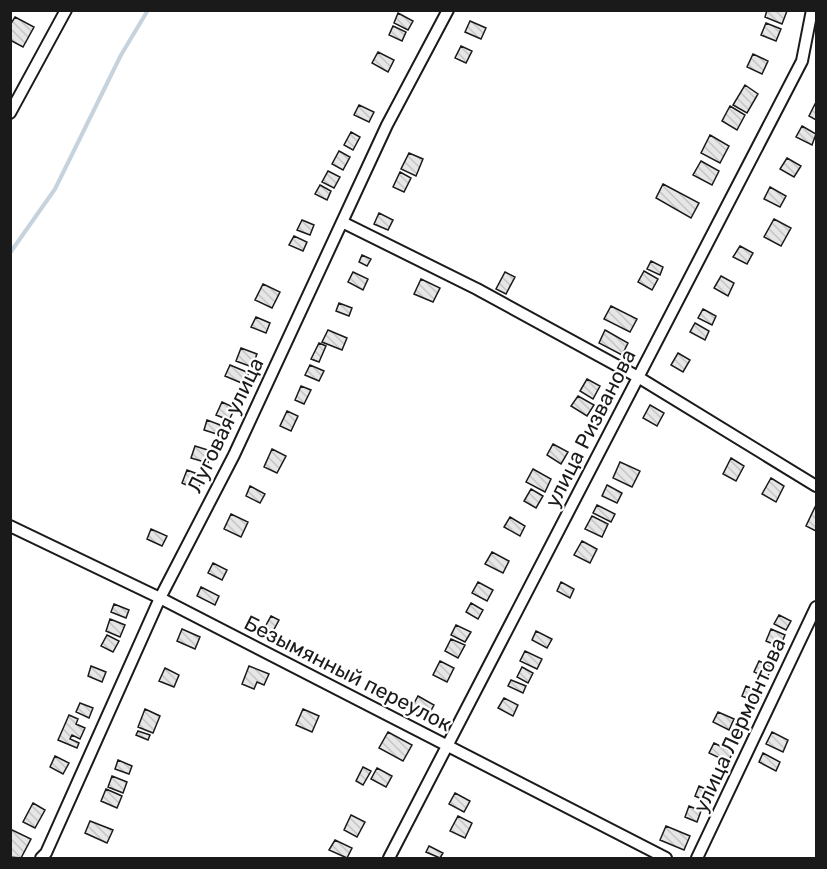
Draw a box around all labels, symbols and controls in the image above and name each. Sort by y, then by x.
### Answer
street label: улица Ризванова [539,345,641,511]
street label: Луговая улица [181,353,269,497]
street label: Безымянный переулок [240,610,456,736]
street label: улица Лермонтова [688,634,790,816]

